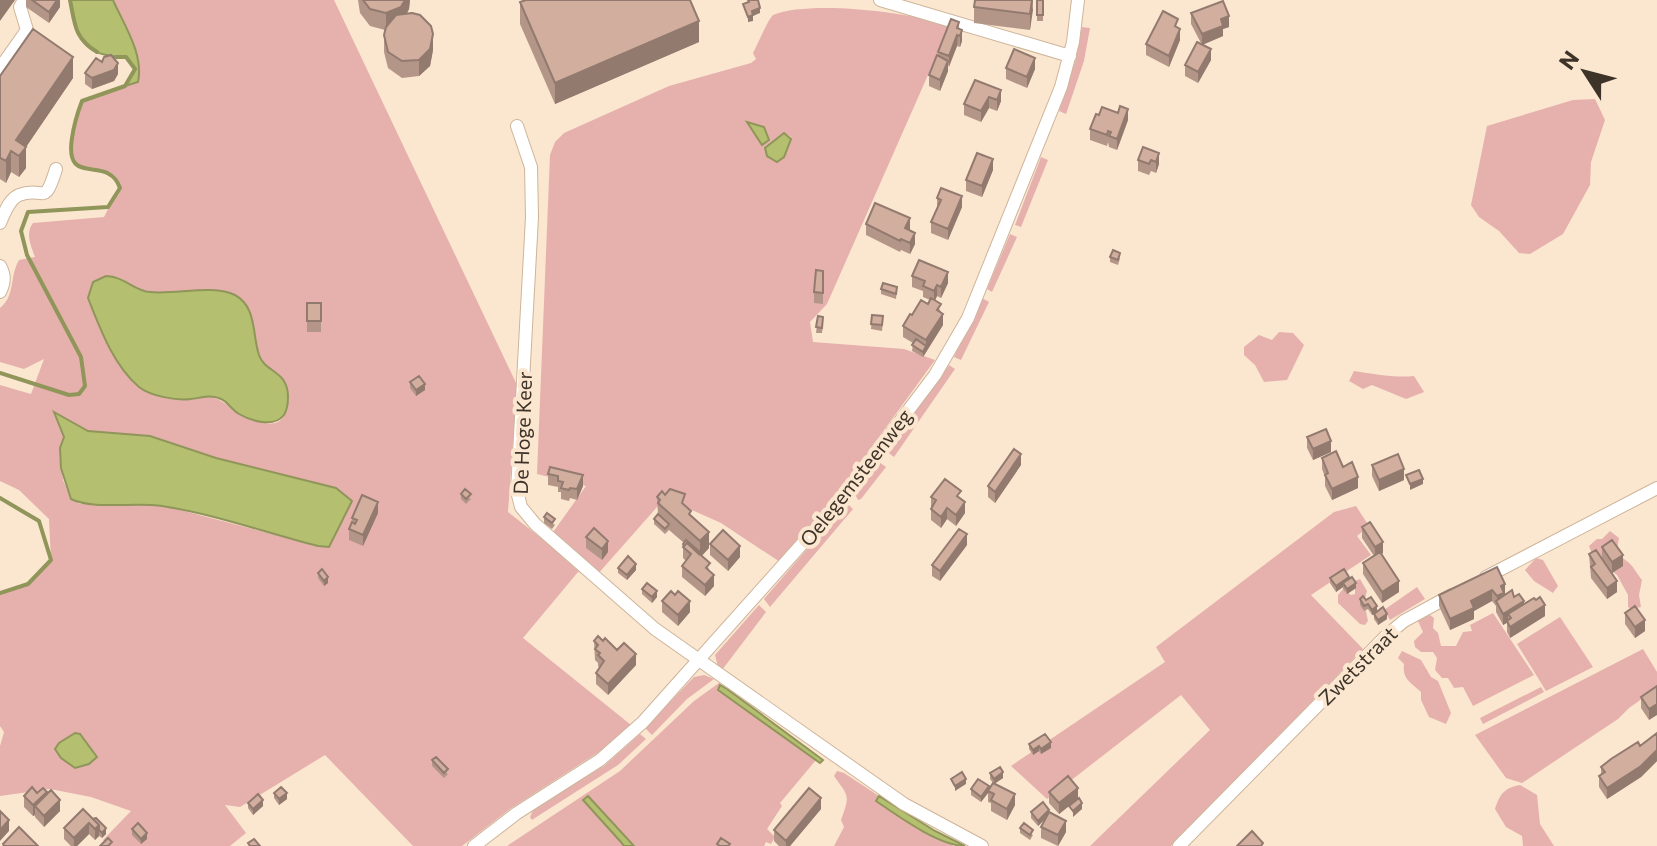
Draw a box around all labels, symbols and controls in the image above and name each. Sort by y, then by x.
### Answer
north arrow [1545,32,1625,112]
text: N [1553,45,1584,75]
street label: De Hoge Keer [508,371,536,495]
street label: Oelegemsteenweg [794,404,916,551]
street label: Zwetstraat [1313,621,1402,710]

